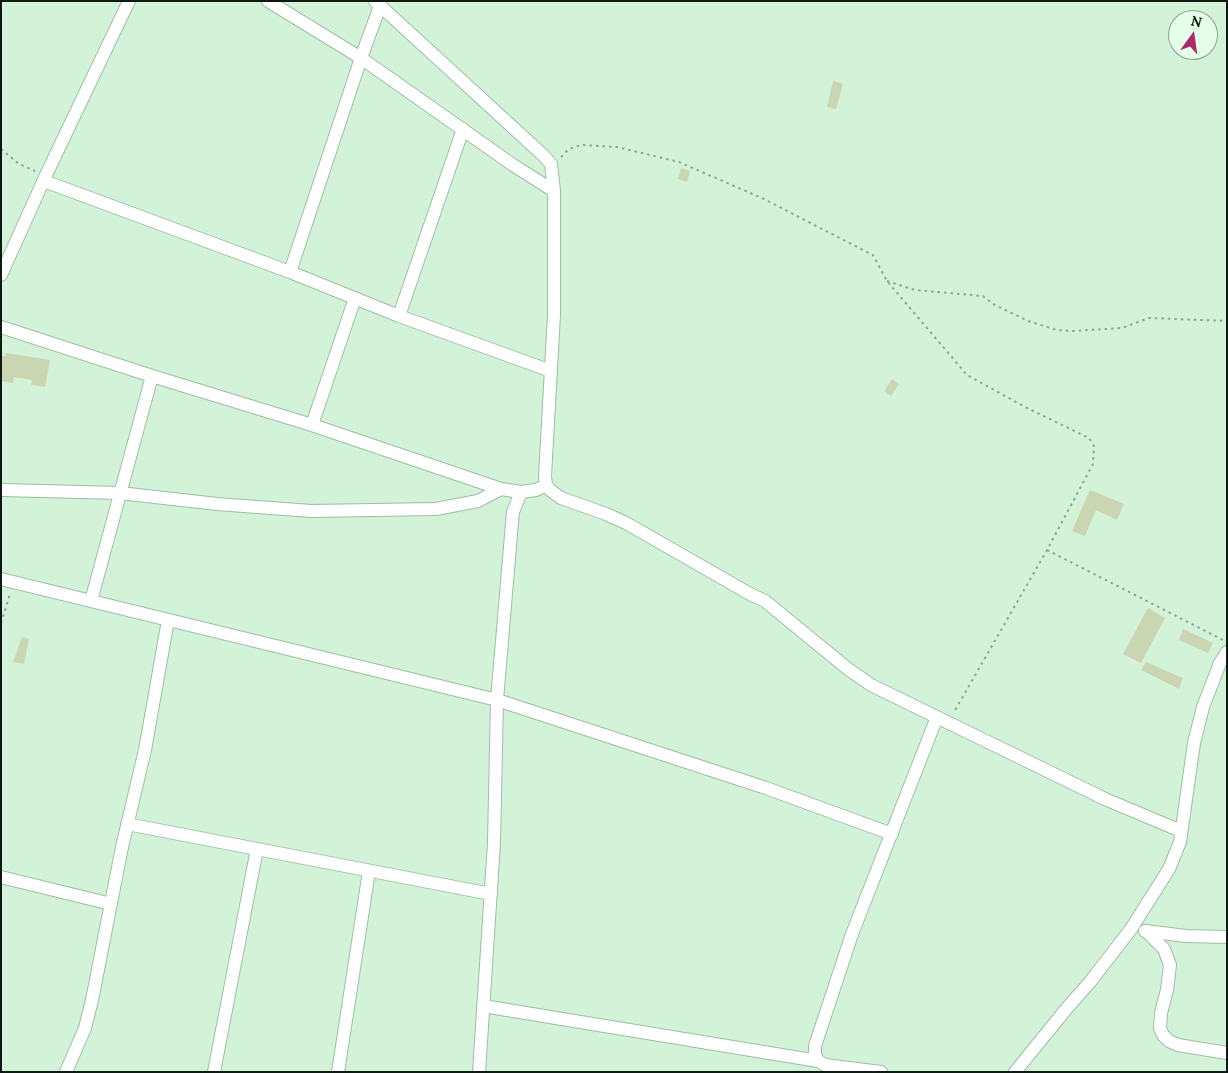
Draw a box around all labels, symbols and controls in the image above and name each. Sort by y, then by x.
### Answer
north arrow [1168,10,1218,60]
text: N [1189,11,1204,31]

